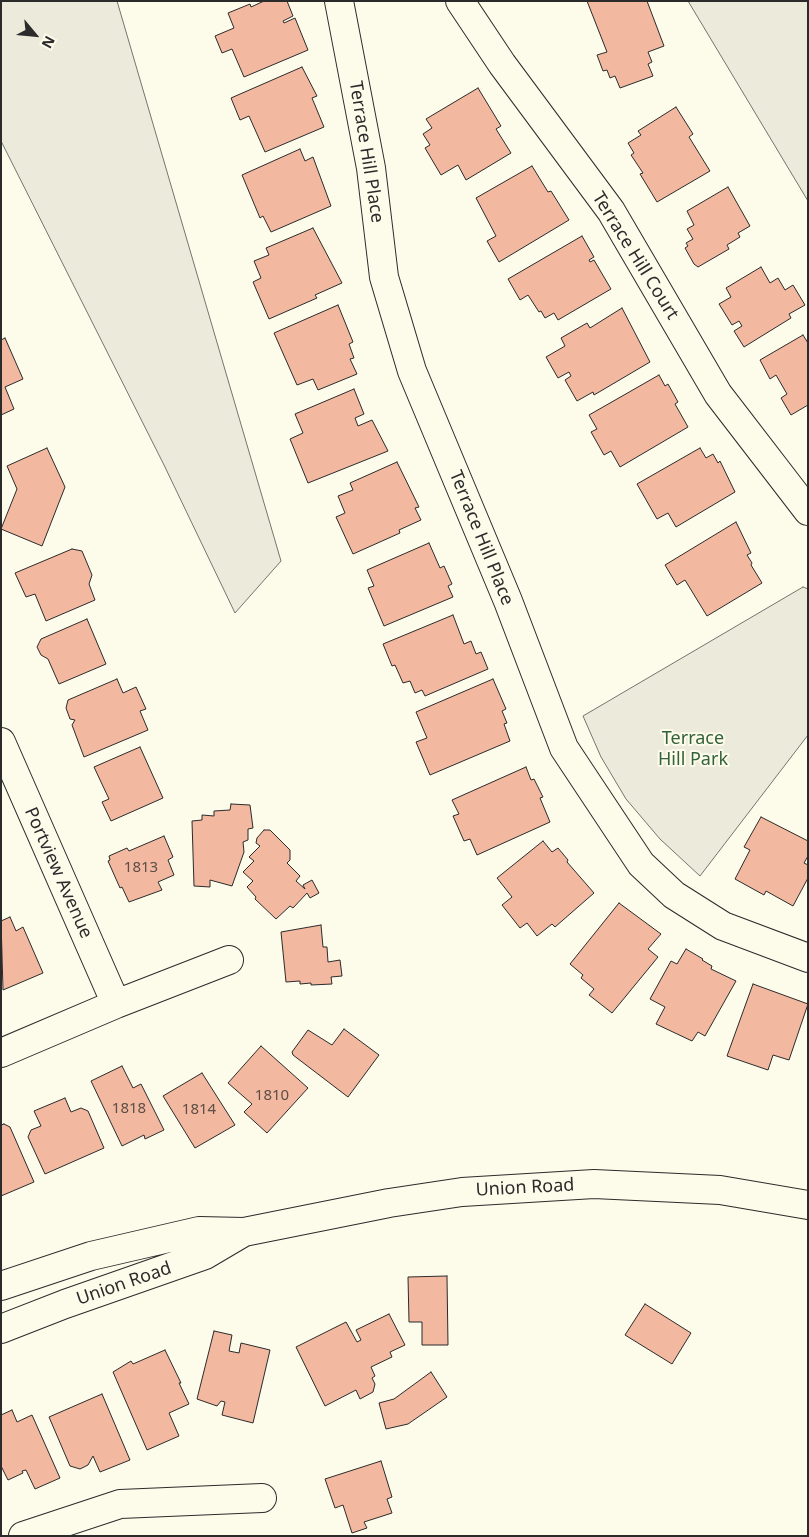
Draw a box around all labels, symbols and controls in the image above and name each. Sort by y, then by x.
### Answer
north arrow [10,10,60,60]
text: N [38,33,60,52]
street label: Terrace Hill Place [344,80,388,224]
street label: Terrace Hill Court [587,188,683,324]
street label: Terrace Hill Place [444,467,518,609]
park label: Terrace Hill Park [658,728,728,771]
street label: Portview Avenue [19,804,97,942]
house number: 1813 [124,859,158,877]
house number: 1810 [255,1087,289,1105]
house number: 1818 [112,1100,146,1118]
house number: 1814 [182,1101,216,1119]
street label: Union Road [475,1175,575,1201]
street label: Union Road [74,1258,174,1310]

